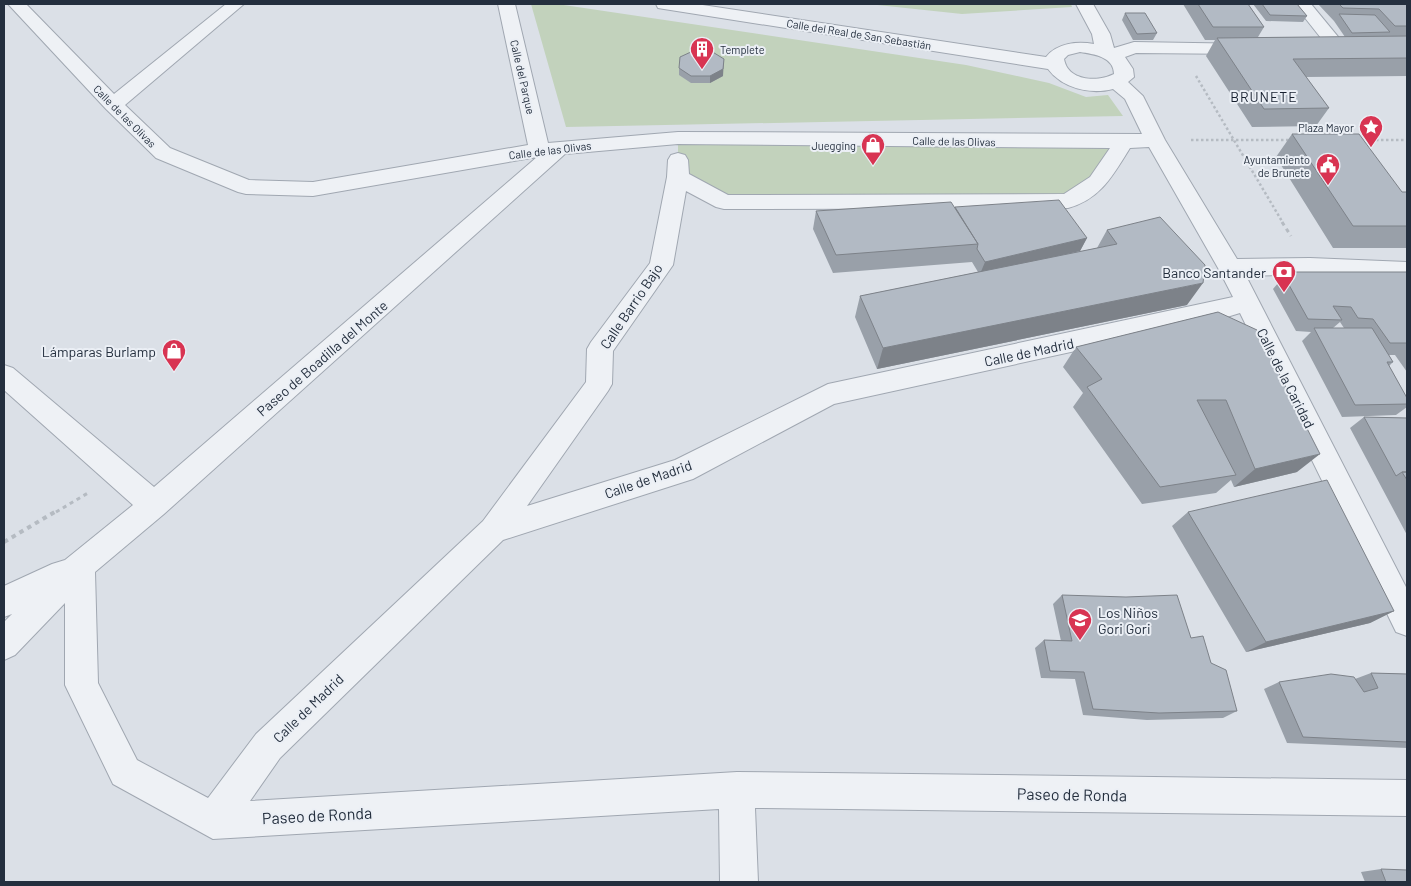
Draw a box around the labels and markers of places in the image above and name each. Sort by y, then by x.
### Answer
building icon: Templete [689,36,715,70]
place label: Templete [720,43,765,56]
place icon: Plaza Mayor [1358,114,1384,148]
place label: Plaza Mayor [1298,121,1354,134]
shop icon: Juegging [860,132,886,166]
place label: Juegging [812,139,856,152]
public building icon: Ayuntamiento de Brunete [1315,152,1341,186]
place label: Ayuntamiento de Brunete [1244,153,1310,179]
bank icon: Banco Santander [1271,259,1297,293]
place label: Banco Santander [1162,264,1266,281]
shop icon: Lámparas Burlamp [161,338,187,372]
place label: Lámparas Burlamp [42,343,156,360]
place label: Los Niños Gori Gori [1098,604,1158,637]
school or university icon: Los Niños Gori Gori [1067,607,1093,641]

